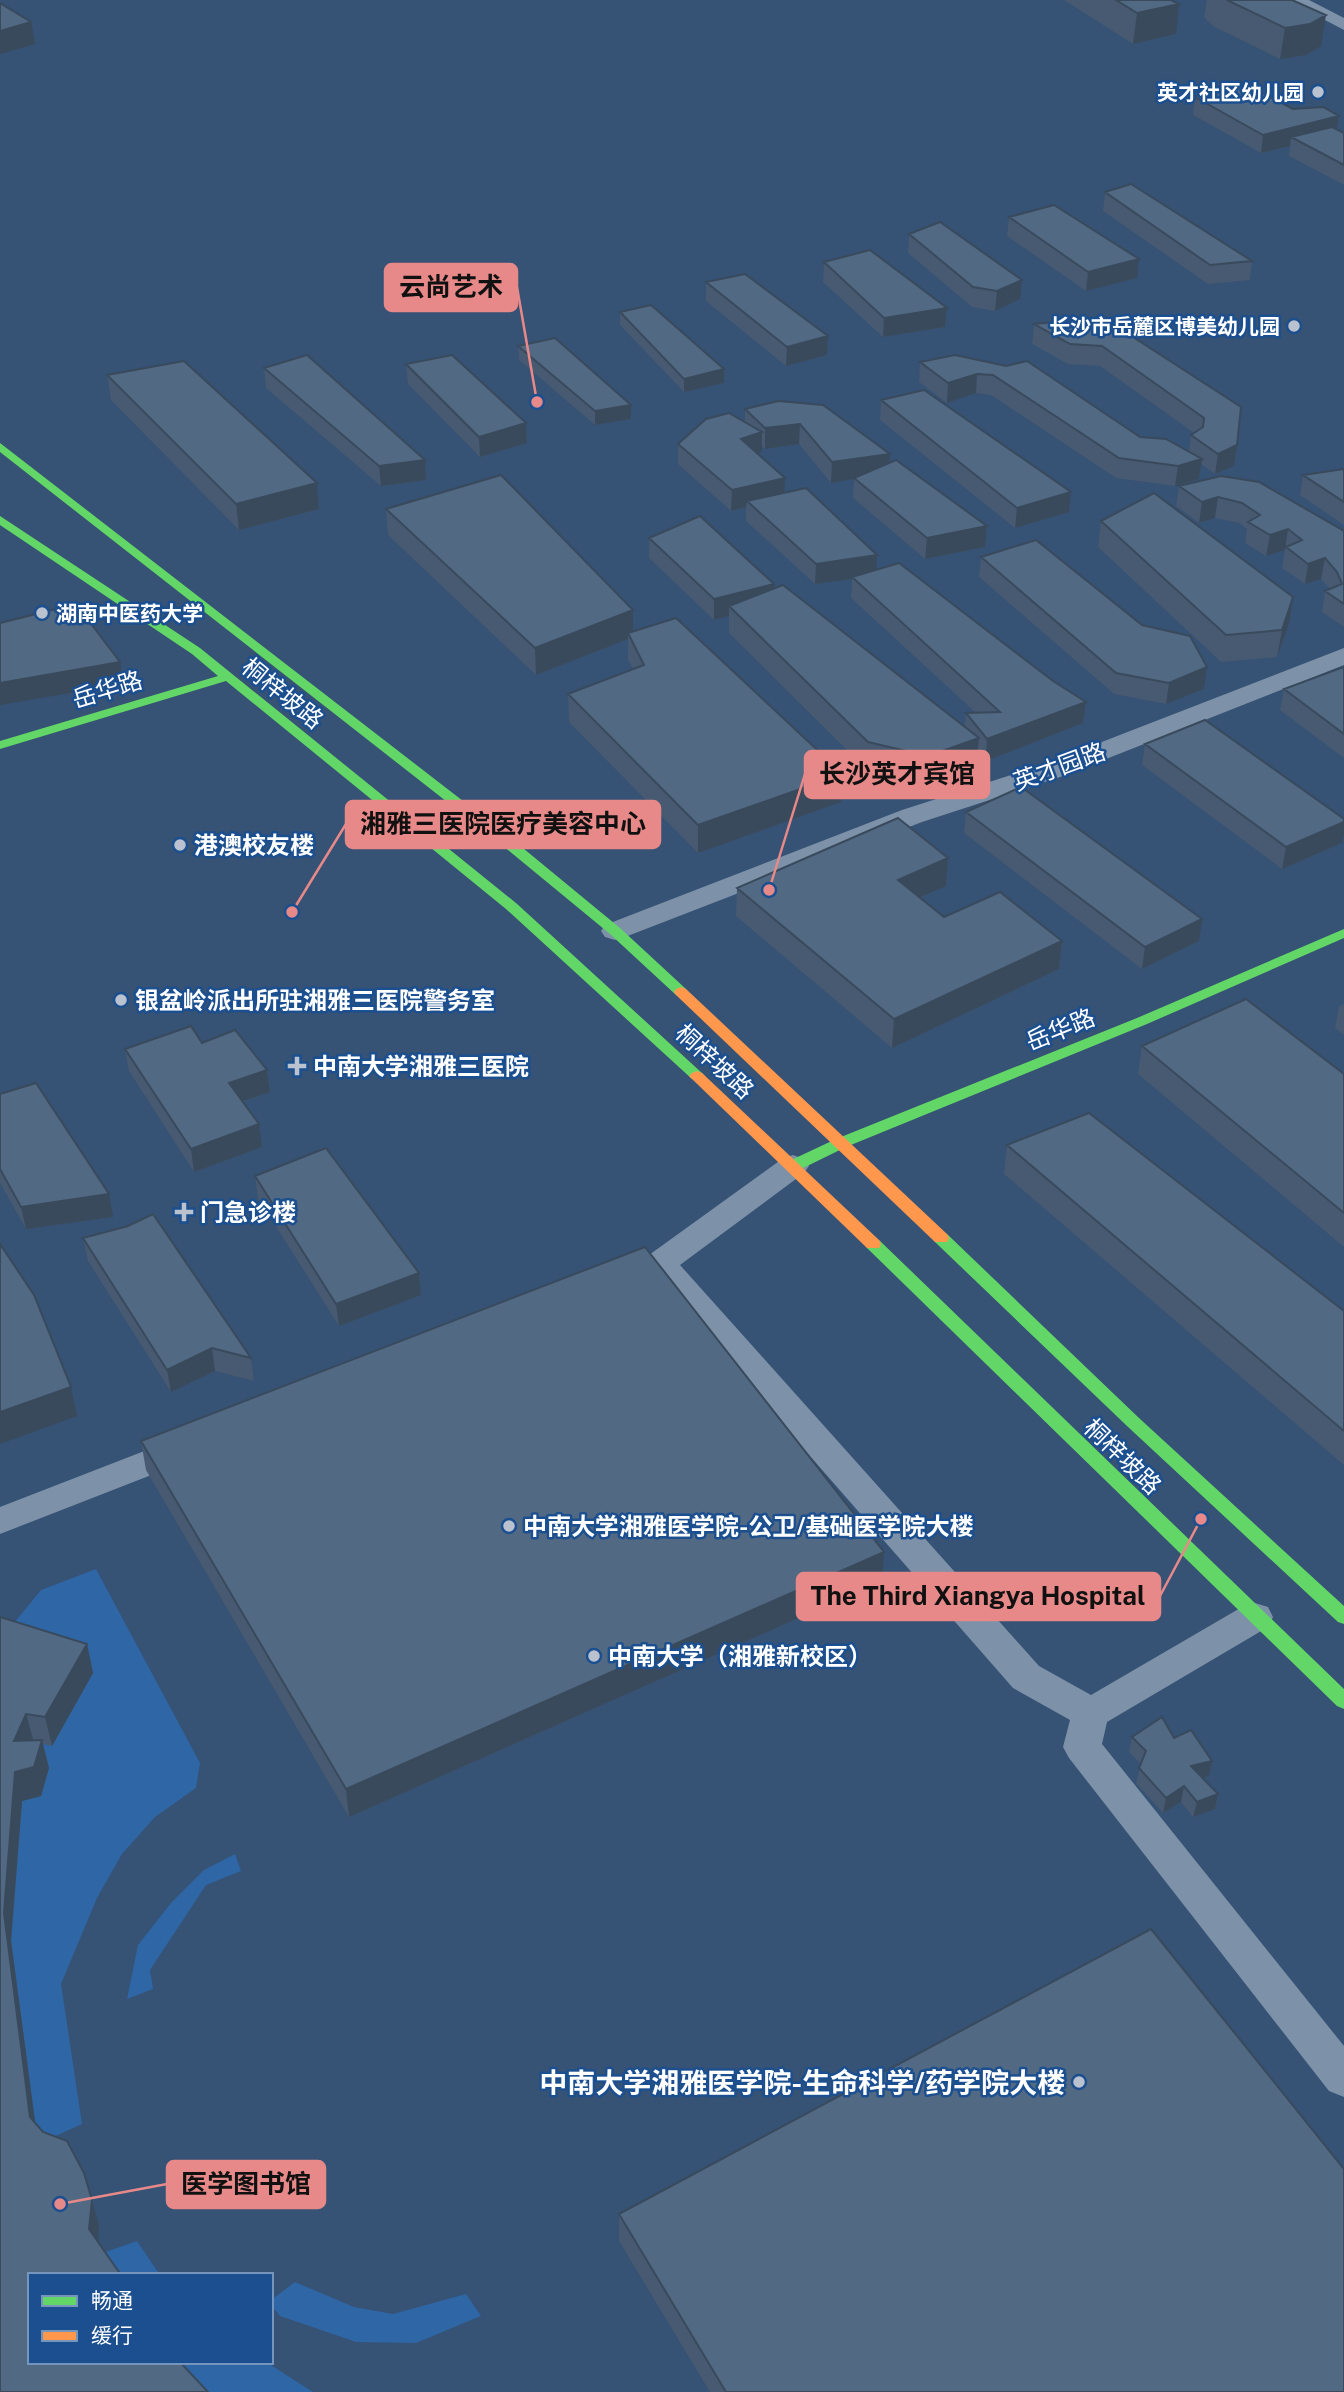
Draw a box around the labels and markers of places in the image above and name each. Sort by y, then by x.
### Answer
place label: 英才社区幼儿园 [1157,80,1304,105]
marker: 英才社区幼儿园 [1310,84,1326,100]
callout: 云尚艺术 [385,264,517,311]
place label: 长沙市岳麓区博美幼儿园 [1049,314,1280,339]
marker: 长沙市岳麓区博美幼儿园 [1286,318,1302,334]
place label: 湖南中医药大学 [56,601,203,626]
marker: 湖南中医药大学 [34,605,50,621]
callout: 长沙英才宾馆 [805,751,989,798]
callout: 湘雅三医院医疗美容中心 [346,801,660,848]
place label: 港澳校友楼 [194,831,314,859]
marker: 港澳校友楼 [172,837,188,853]
place label: 银盆岭派出所驻湘雅三医院警务室 [135,986,495,1014]
marker: 银盆岭派出所驻湘雅三医院警务室 [113,992,129,1008]
place label: 中南大学湘雅三医院 [313,1052,529,1080]
marker: 中南大学湘雅三医院 [287,1056,307,1076]
place label: 门急诊楼 [200,1198,296,1226]
marker: 门急诊楼 [174,1202,194,1222]
place label: 中南大学湘雅医学院-公卫/基础医学院大楼 [523,1512,974,1540]
marker: 中南大学湘雅医学院-公卫/基础医学院大楼 [501,1518,517,1534]
callout: The Third Xiangya Hospital [797,1573,1160,1620]
place label: 中南大学（湘雅新校区） [608,1642,872,1670]
marker: 中南大学（湘雅新校区） [586,1648,602,1664]
place label: 中南大学湘雅医学院-生命科学/药学院大楼 [539,2066,1065,2099]
marker: 中南大学湘雅医学院-生命科学/药学院大楼 [1071,2074,1087,2090]
callout: 医学图书馆 [167,2161,325,2208]

